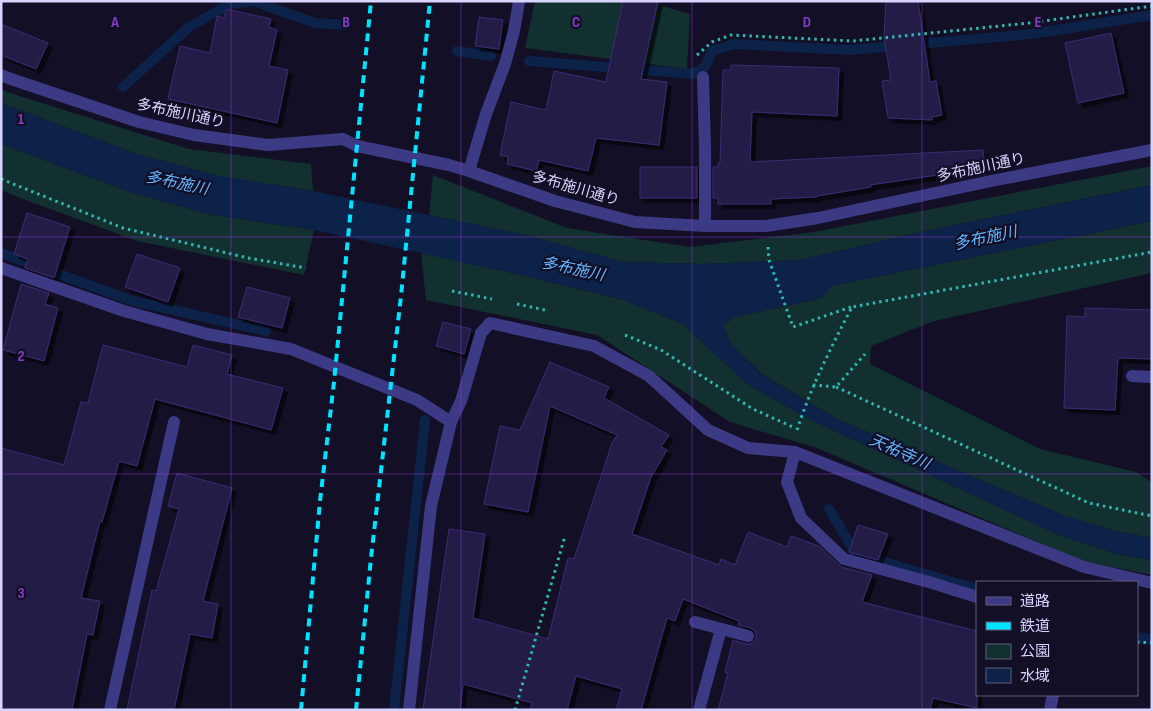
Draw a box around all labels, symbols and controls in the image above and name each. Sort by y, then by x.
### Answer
text: A [110,13,119,32]
text: B [342,13,350,32]
text: C [572,13,580,32]
text: D [803,13,811,32]
text: E [1035,13,1042,32]
street label: 多布施川通り [135,95,227,132]
text: 1 [18,110,25,129]
street label: 多布施川通り [935,149,1027,186]
street label: 多布施川通り [530,167,622,210]
water label: 多布施川 [143,168,212,200]
water label: 多布施川 [952,222,1021,254]
water label: 多布施川 [539,254,608,286]
text: 2 [17,347,25,366]
water label: 天祐寺川 [866,431,934,475]
legend [976,581,1138,696]
text: 3 [17,584,25,603]
text: 道路 [1020,592,1050,611]
text: 鉄道 [1020,617,1050,636]
text: 公園 [1020,642,1050,661]
text: 水域 [1020,667,1050,686]

